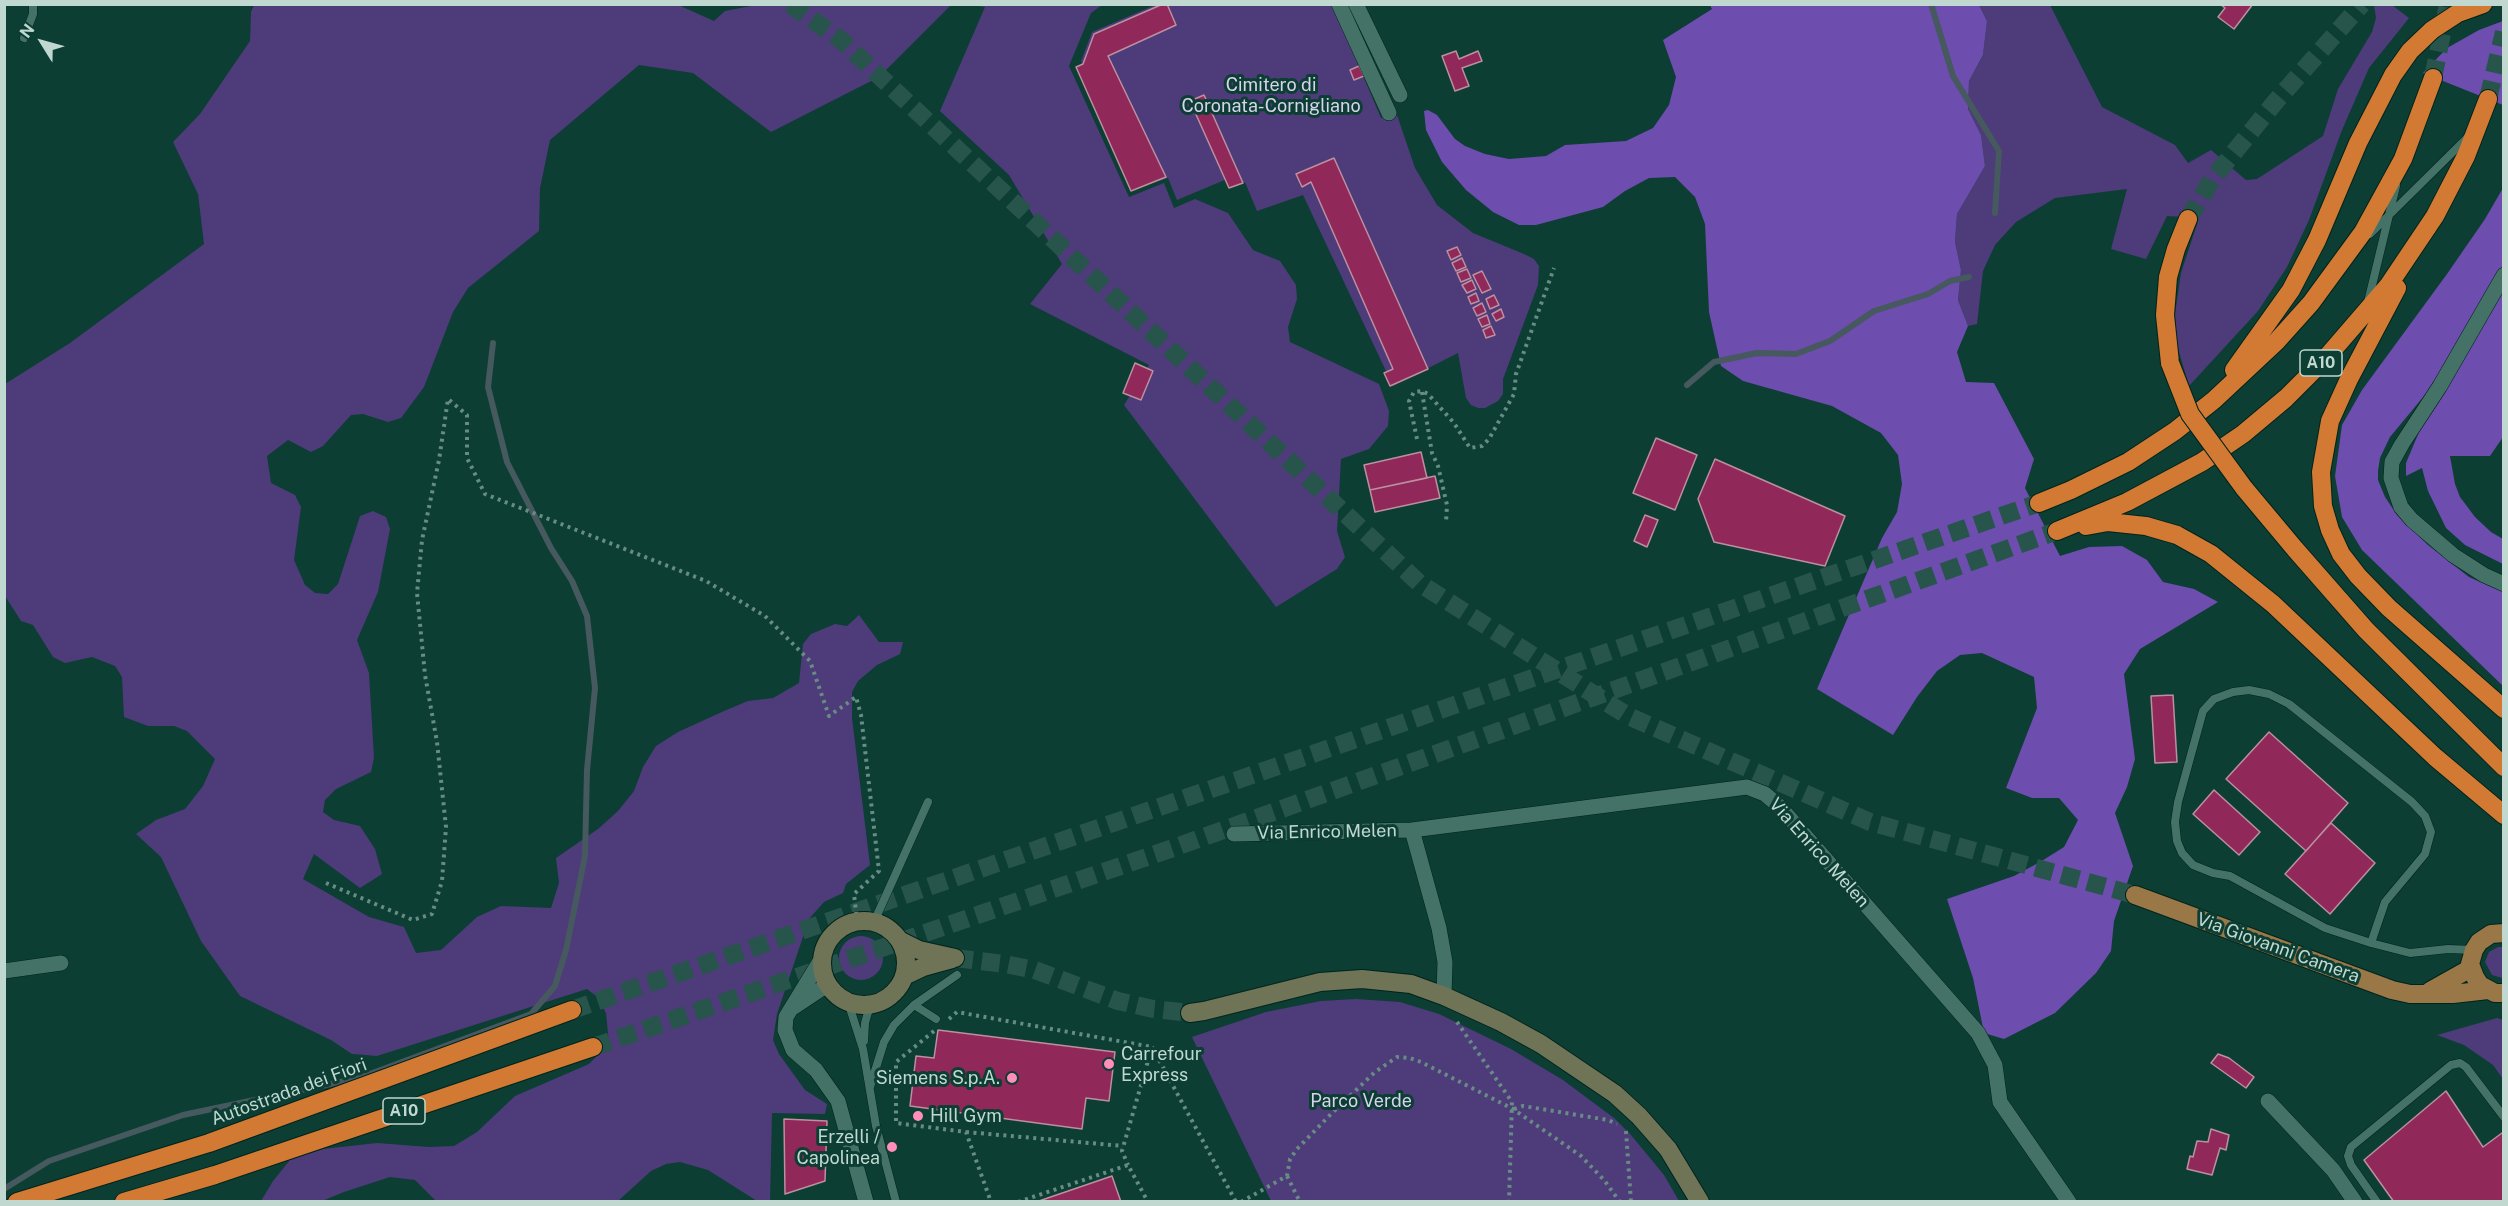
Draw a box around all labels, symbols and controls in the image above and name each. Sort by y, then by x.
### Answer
north arrow [12,12,72,72]
text: N [16,20,39,42]
park label: Cimitero di Coronata-Cornigliano [1181,74,1361,116]
road number: A10 [2300,350,2342,376]
street label: Via Enrico Melen [1764,794,1874,912]
street label: Via Enrico Melen [1257,820,1397,844]
street label: Via Giovanni Camera [2194,909,2362,987]
place label: Carrefour Express [1121,1043,1202,1086]
street label: Autostrada dei Fiori [208,1054,370,1130]
marker: Carrefour Express [1102,1057,1116,1071]
place label: Siemens S.p.A. [876,1067,1000,1089]
marker: Siemens S.p.A. [1005,1071,1019,1085]
park label: Parco Verde [1310,1090,1412,1112]
road number: A10 [383,1098,425,1124]
place label: Hill Gym [930,1105,1002,1127]
marker: Hill Gym [911,1109,925,1123]
place label: Erzelli / Capolinea [797,1126,880,1168]
marker: Erzelli / Capolinea [885,1140,899,1154]

